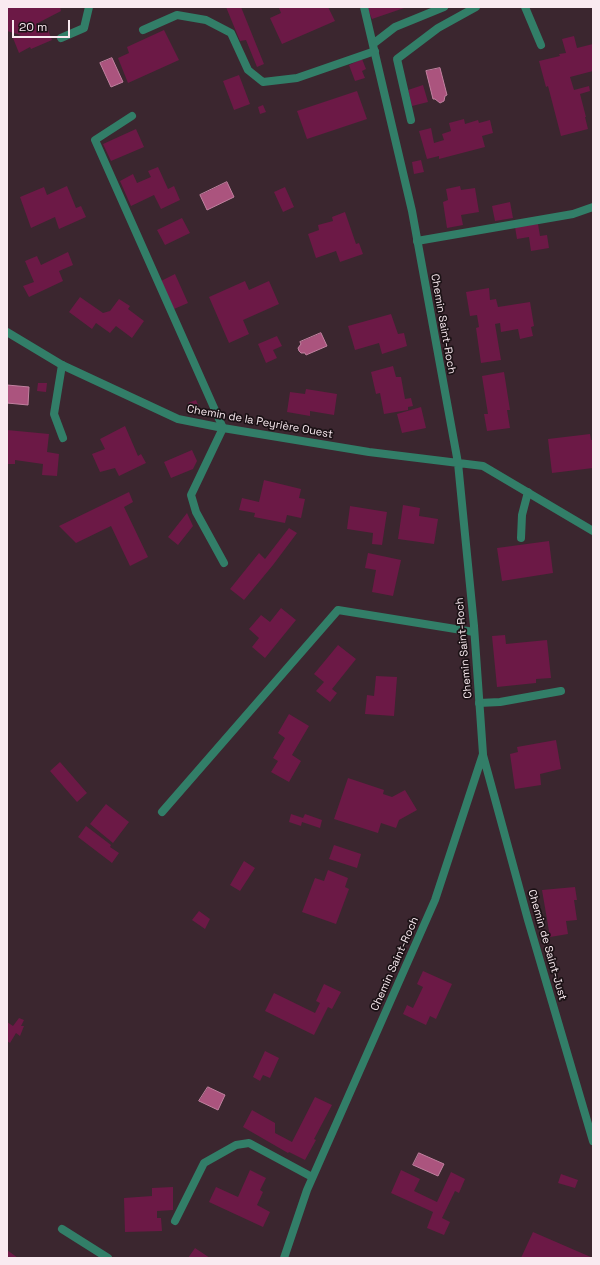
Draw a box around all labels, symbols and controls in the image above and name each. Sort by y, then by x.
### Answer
scale bar [14,12,72,38]
text: 20 m [19,19,47,35]
street label: Chemin Saint-Roch [428,273,458,375]
street label: Chemin de la Peyrière Ouest [186,403,334,441]
street label: Chemin Saint-Roch [453,597,475,699]
street label: Chemin de Saint-Just [525,888,569,1002]
street label: Chemin Saint-Roch [368,915,422,1013]

